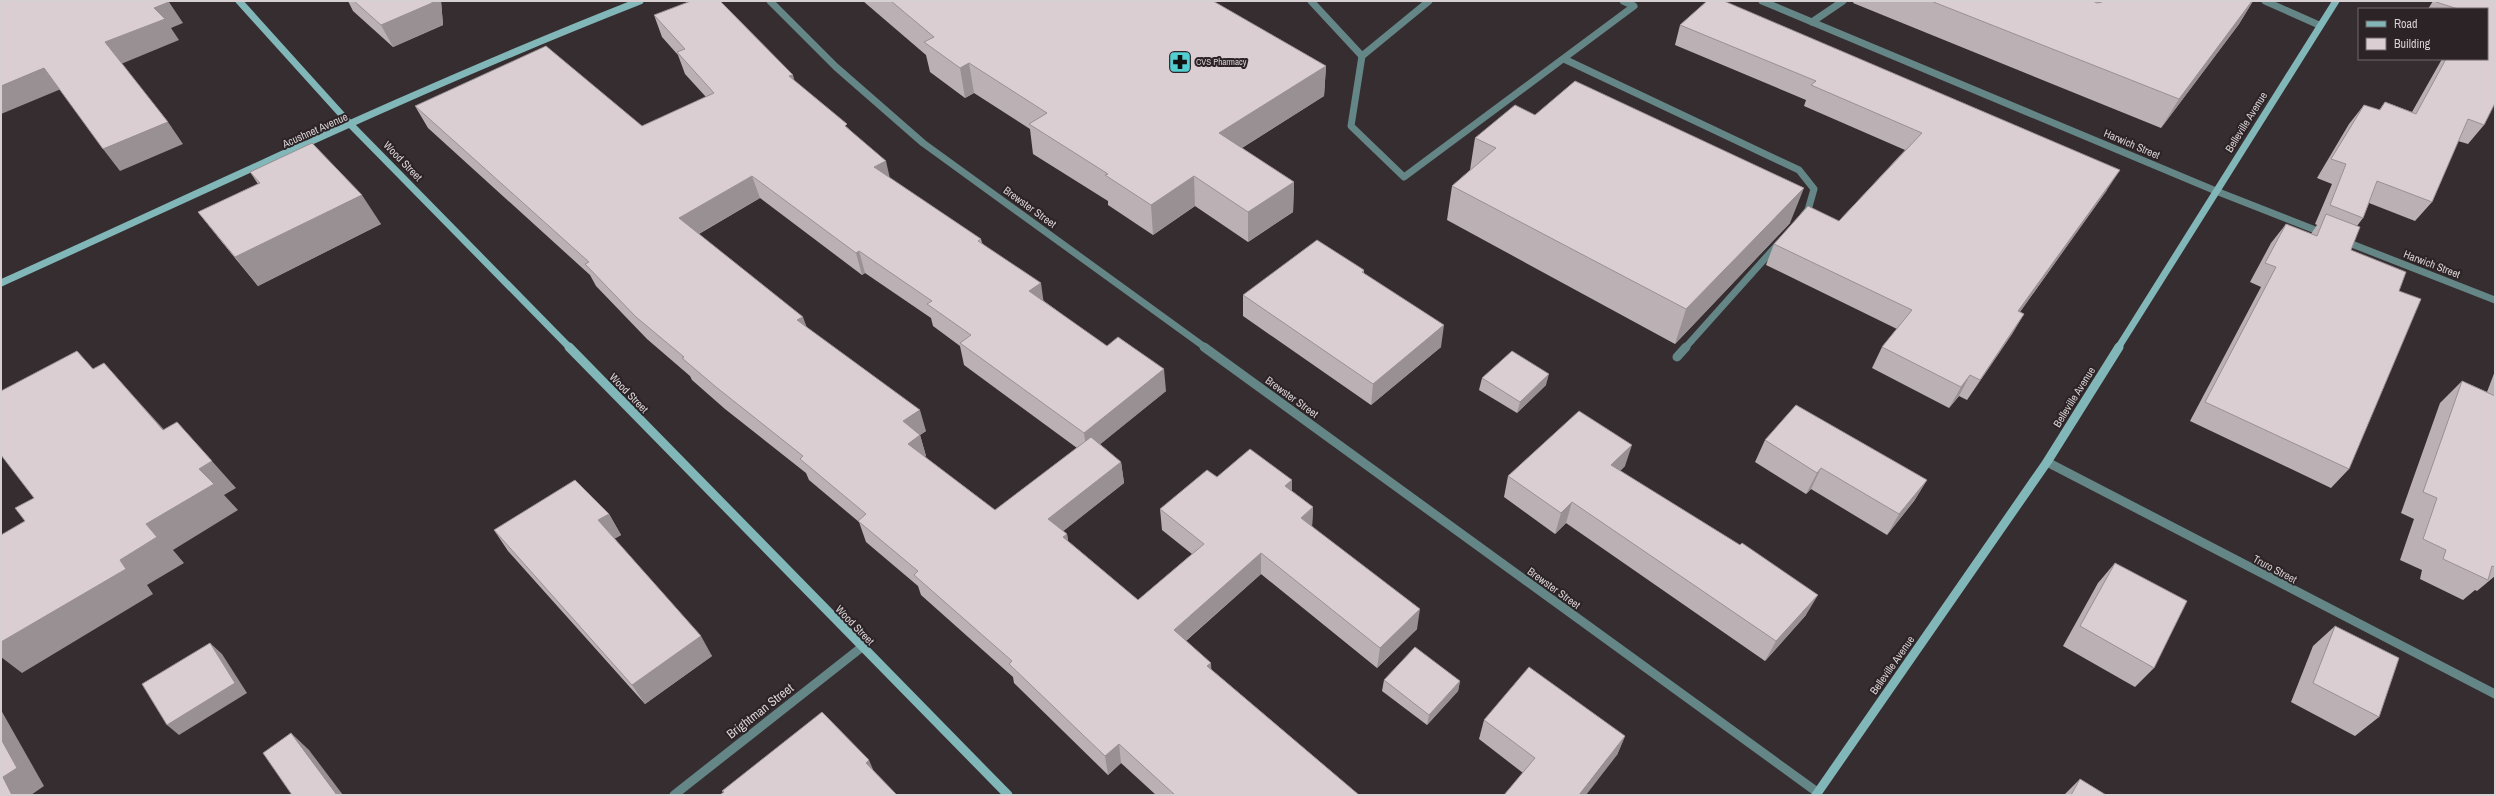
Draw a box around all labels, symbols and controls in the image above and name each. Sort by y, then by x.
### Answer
legend [2358,8,2488,60]
text: Road [2394,16,2418,32]
text: Building [2394,36,2431,52]
pharmacy icon: CVS Pharmacy [1167,49,1193,75]
place label: CVS Pharmacy [1196,56,1247,68]
street label: Belleville Avenue [2222,89,2270,155]
street label: Acushnet Avenue [279,109,350,151]
street label: Harwich Street [2102,126,2163,162]
street label: Wood Street [381,138,426,184]
street label: Brewster Street [1001,183,1060,231]
street label: Harwich Street [2402,247,2463,281]
street label: Belleville Avenue [2050,364,2098,430]
street label: Wood Street [607,370,652,416]
street label: Brewster Street [1263,373,1322,421]
street label: Truro Street [2251,552,2300,587]
street label: Brewster Street [1525,564,1584,612]
street label: Wood Street [833,602,878,648]
street label: Belleville Avenue [1867,633,1917,697]
street label: Brightman Street [723,679,797,743]

